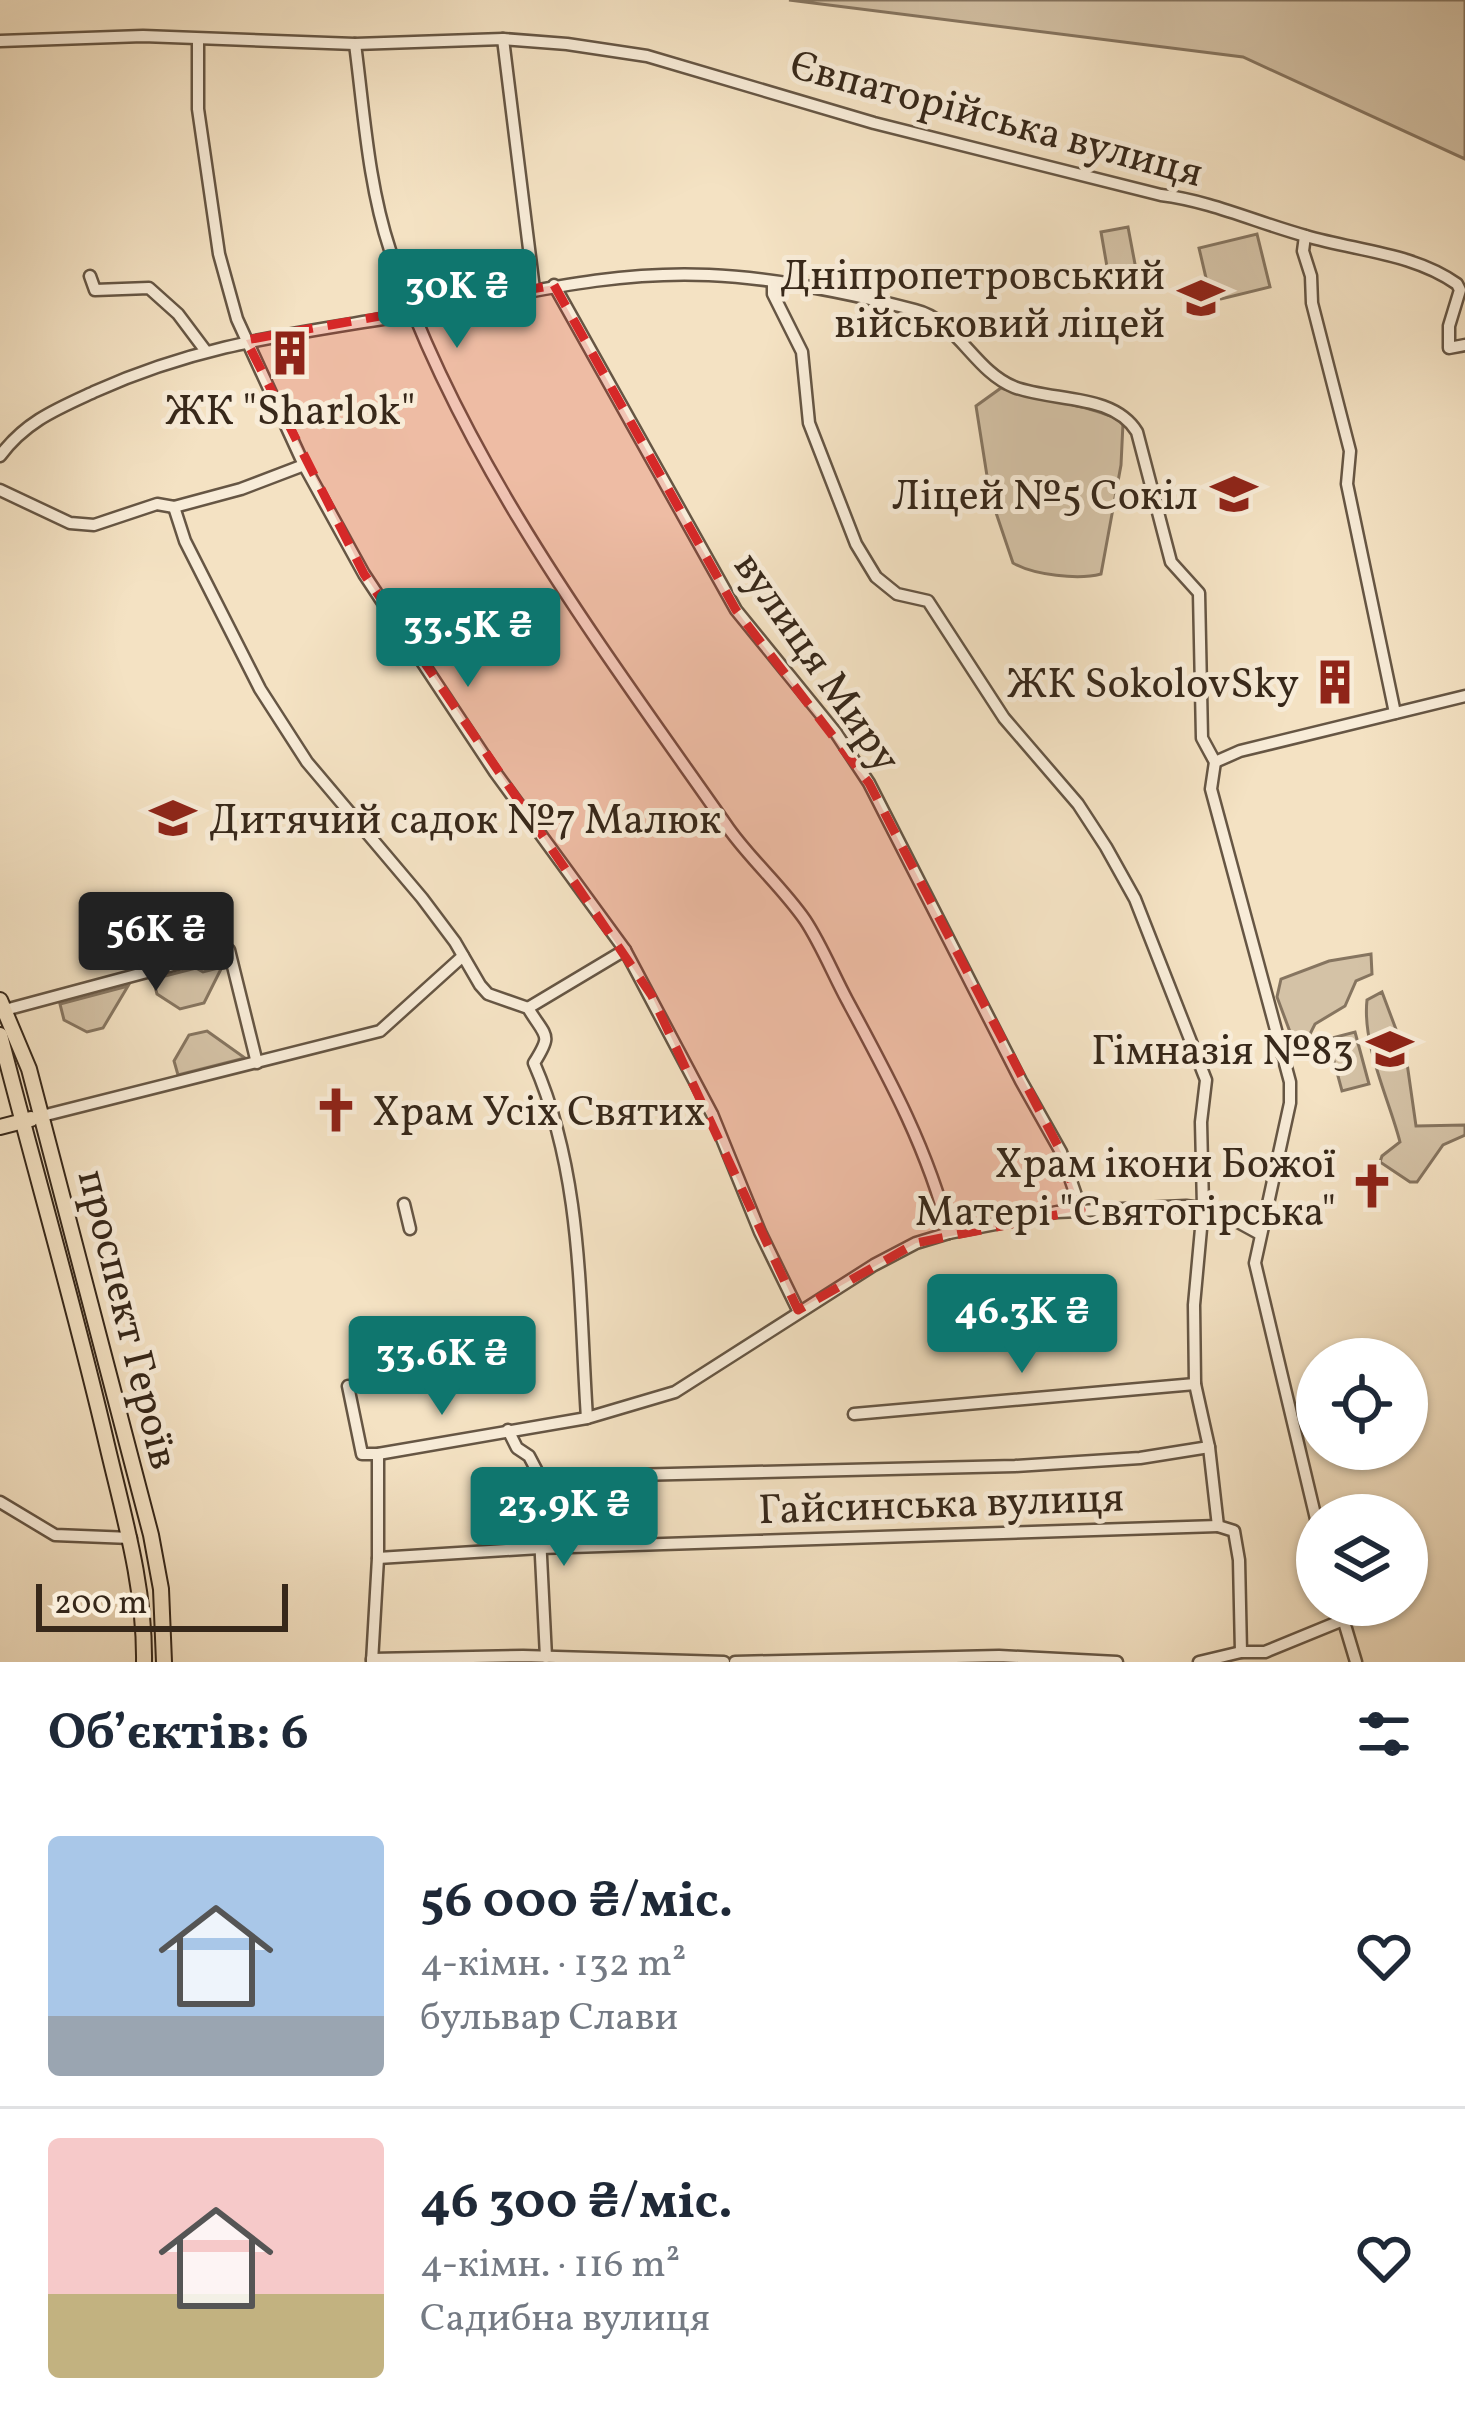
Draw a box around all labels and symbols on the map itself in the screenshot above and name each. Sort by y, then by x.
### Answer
street label: Євпаторійська вулиця [783,38,1209,205]
pin: 30K ₴ [373,249,541,351]
place label: Дніпропетровський військовий ліцей [780,249,1165,356]
school or university icon: Дніпропетровський військовий ліцей [1176,273,1226,323]
building icon: ЖК "Sharlok" [265,328,315,378]
place label: ЖК "Sharlok" [165,384,415,443]
place label: Ліцей №5 Сокіл [892,469,1198,528]
school or university icon: Ліцей №5 Сокіл [1209,469,1259,519]
street label: вулиця Миру [717,541,913,786]
pin: 33.5K ₴ [357,588,579,690]
place label: ЖК SokolovSky [1007,657,1299,716]
building icon: ЖК SokolovSky [1310,657,1360,707]
school or university icon: Дитячий садок №7 Малюк [148,793,198,843]
place label: Дитячий садок №7 Малюк [209,793,721,852]
pin: 56K ₴ [72,892,240,994]
place label: Гімназія №83 [1091,1024,1354,1083]
school or university icon: Гімназія №83 [1365,1024,1415,1074]
church icon: Храм Усіх Святих [311,1085,361,1135]
place label: Храм Усіх Святих [372,1085,706,1144]
place label: Храм ікони Божої Матері "Святогірська" [915,1137,1336,1244]
church icon: Храм ікони Божої Матері "Святогірська" [1347,1161,1397,1211]
street label: проспект Героїв [60,1164,191,1476]
pin: 46.3K ₴ [911,1274,1133,1376]
pin: 33.6K ₴ [331,1316,553,1418]
pin: 23.9K ₴ [453,1467,675,1569]
street label: Гайсинська вулиця [757,1471,1125,1542]
scale bar [36,1578,288,1631]

